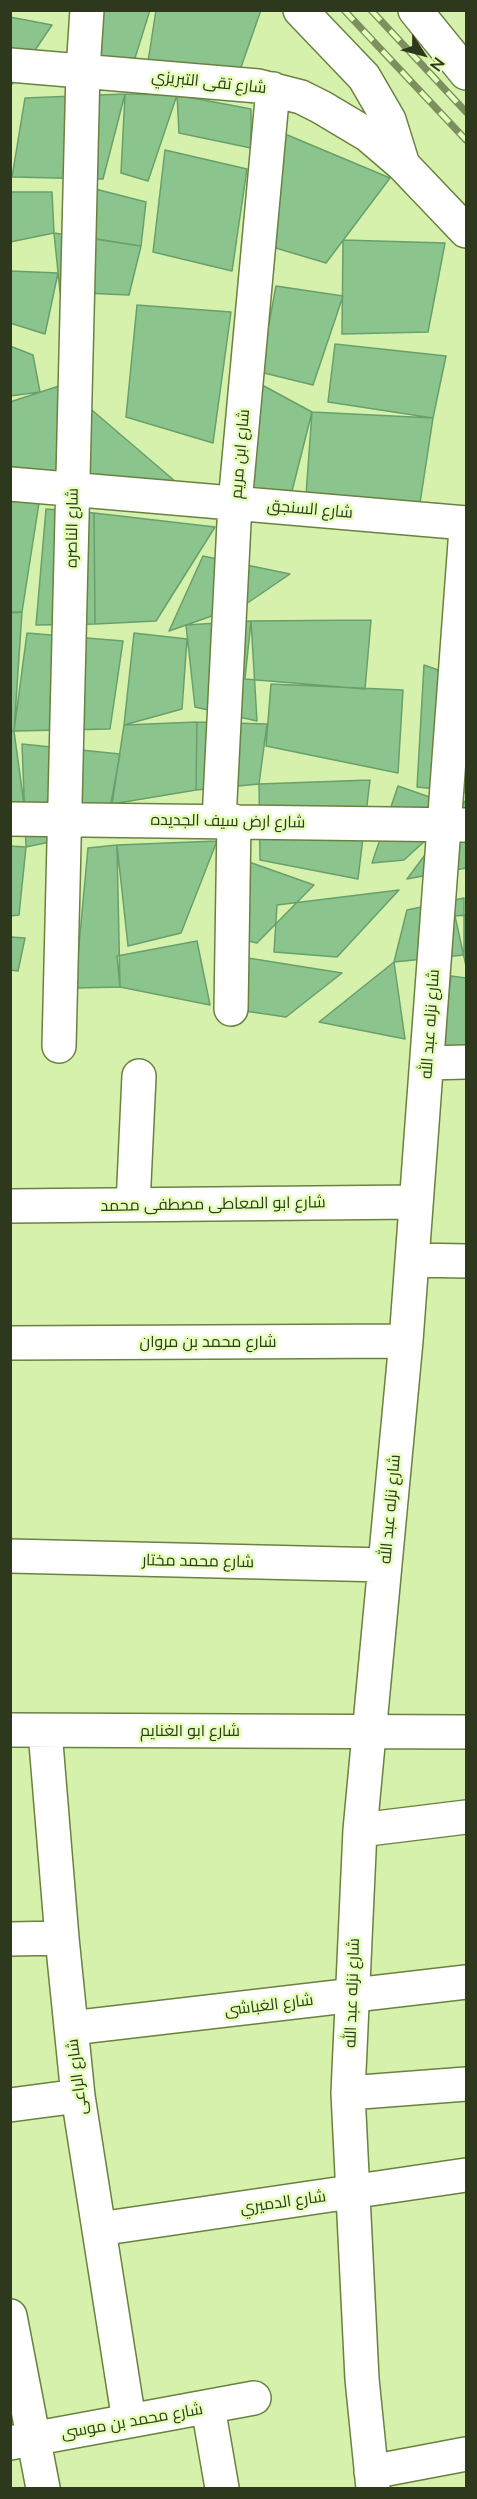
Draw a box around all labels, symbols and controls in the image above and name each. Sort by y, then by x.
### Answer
north arrow [393,24,453,84]
text: N [427,54,449,75]
street label: شارع تقى التبريزي [151,66,267,98]
street label: شارع ابن مريم [227,408,253,500]
street label: شارع الناصره [62,488,82,568]
street label: شارع السنجق [266,496,354,522]
street label: شارع ارض سيف الجديده [150,810,306,832]
street label: شارع نزله عبد الله [417,969,443,1079]
street label: شارع ابو المعاطى مصطفى محمد [100,1192,326,1216]
street label: شارع محمد بن مروان [140,1332,276,1352]
street label: شارع نزله عبد الله [376,1453,404,1565]
street label: شارع محمد مختار [142,1550,254,1572]
street label: شارع ابو الغنايم [140,1721,240,1741]
street label: شارع نزله عبد الله [340,1938,364,2048]
street label: شارع الغباشى [224,1990,314,2020]
street label: شارع الراعى [63,2038,91,2116]
street label: شارع الدميري [239,2186,327,2218]
street label: شارع محمد بن موسى [60,2399,204,2443]

